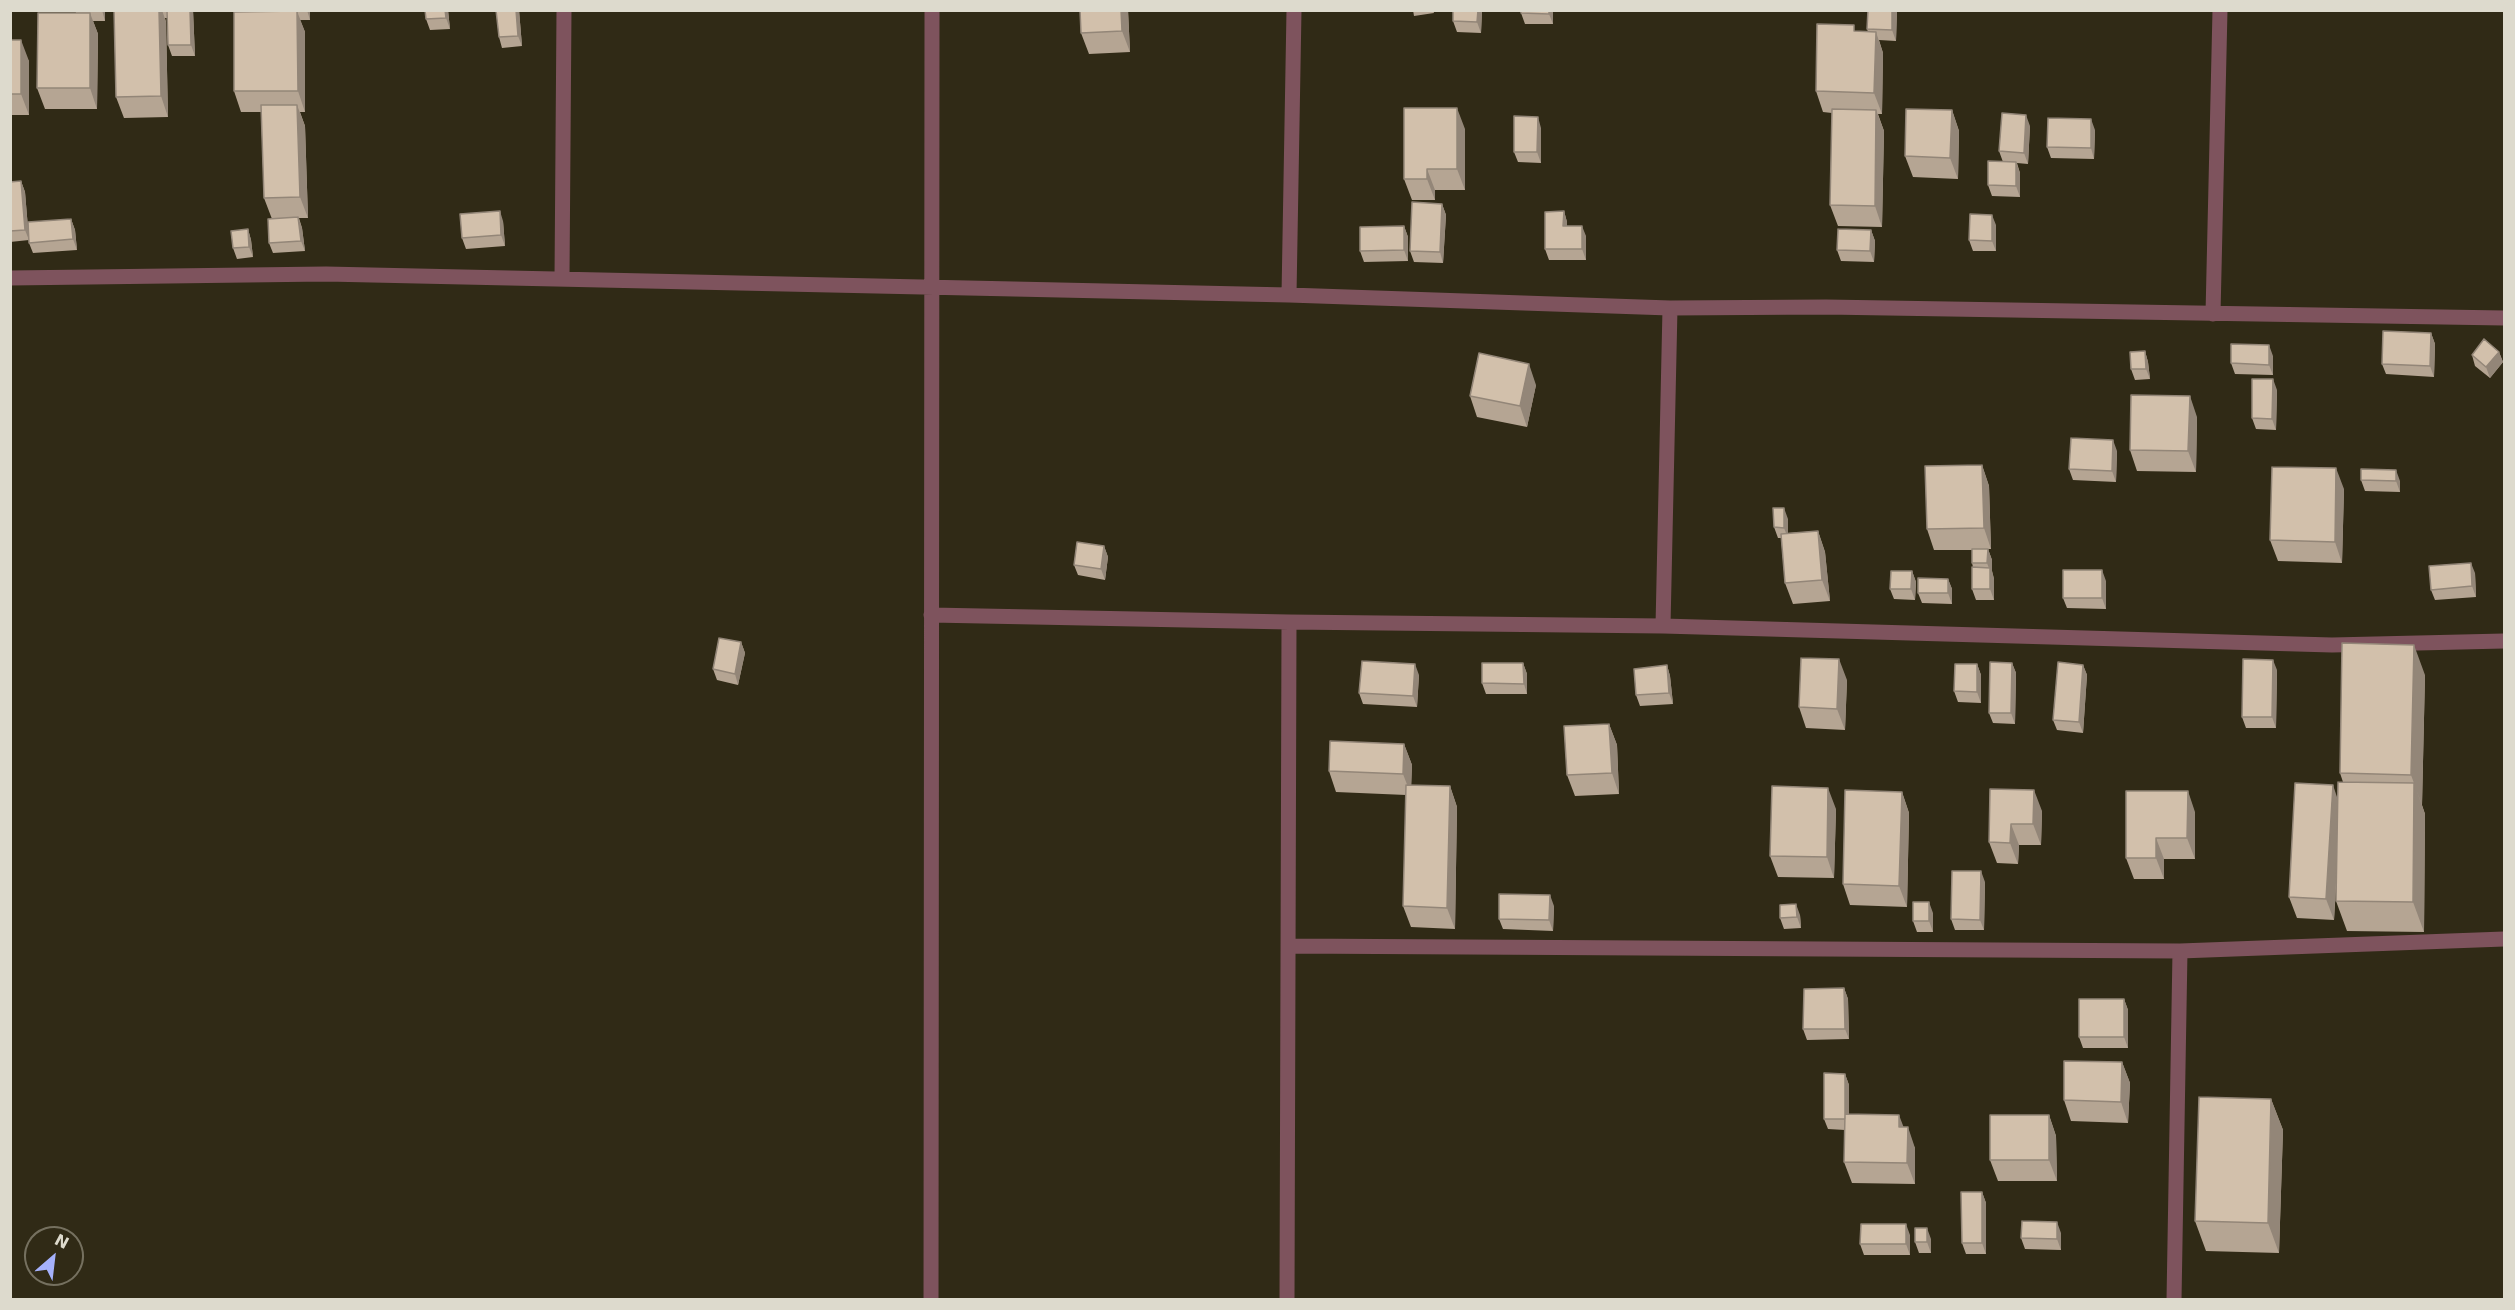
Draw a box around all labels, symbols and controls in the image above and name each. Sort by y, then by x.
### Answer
north arrow [24,1226,84,1286]
text: N [51,1230,72,1253]

